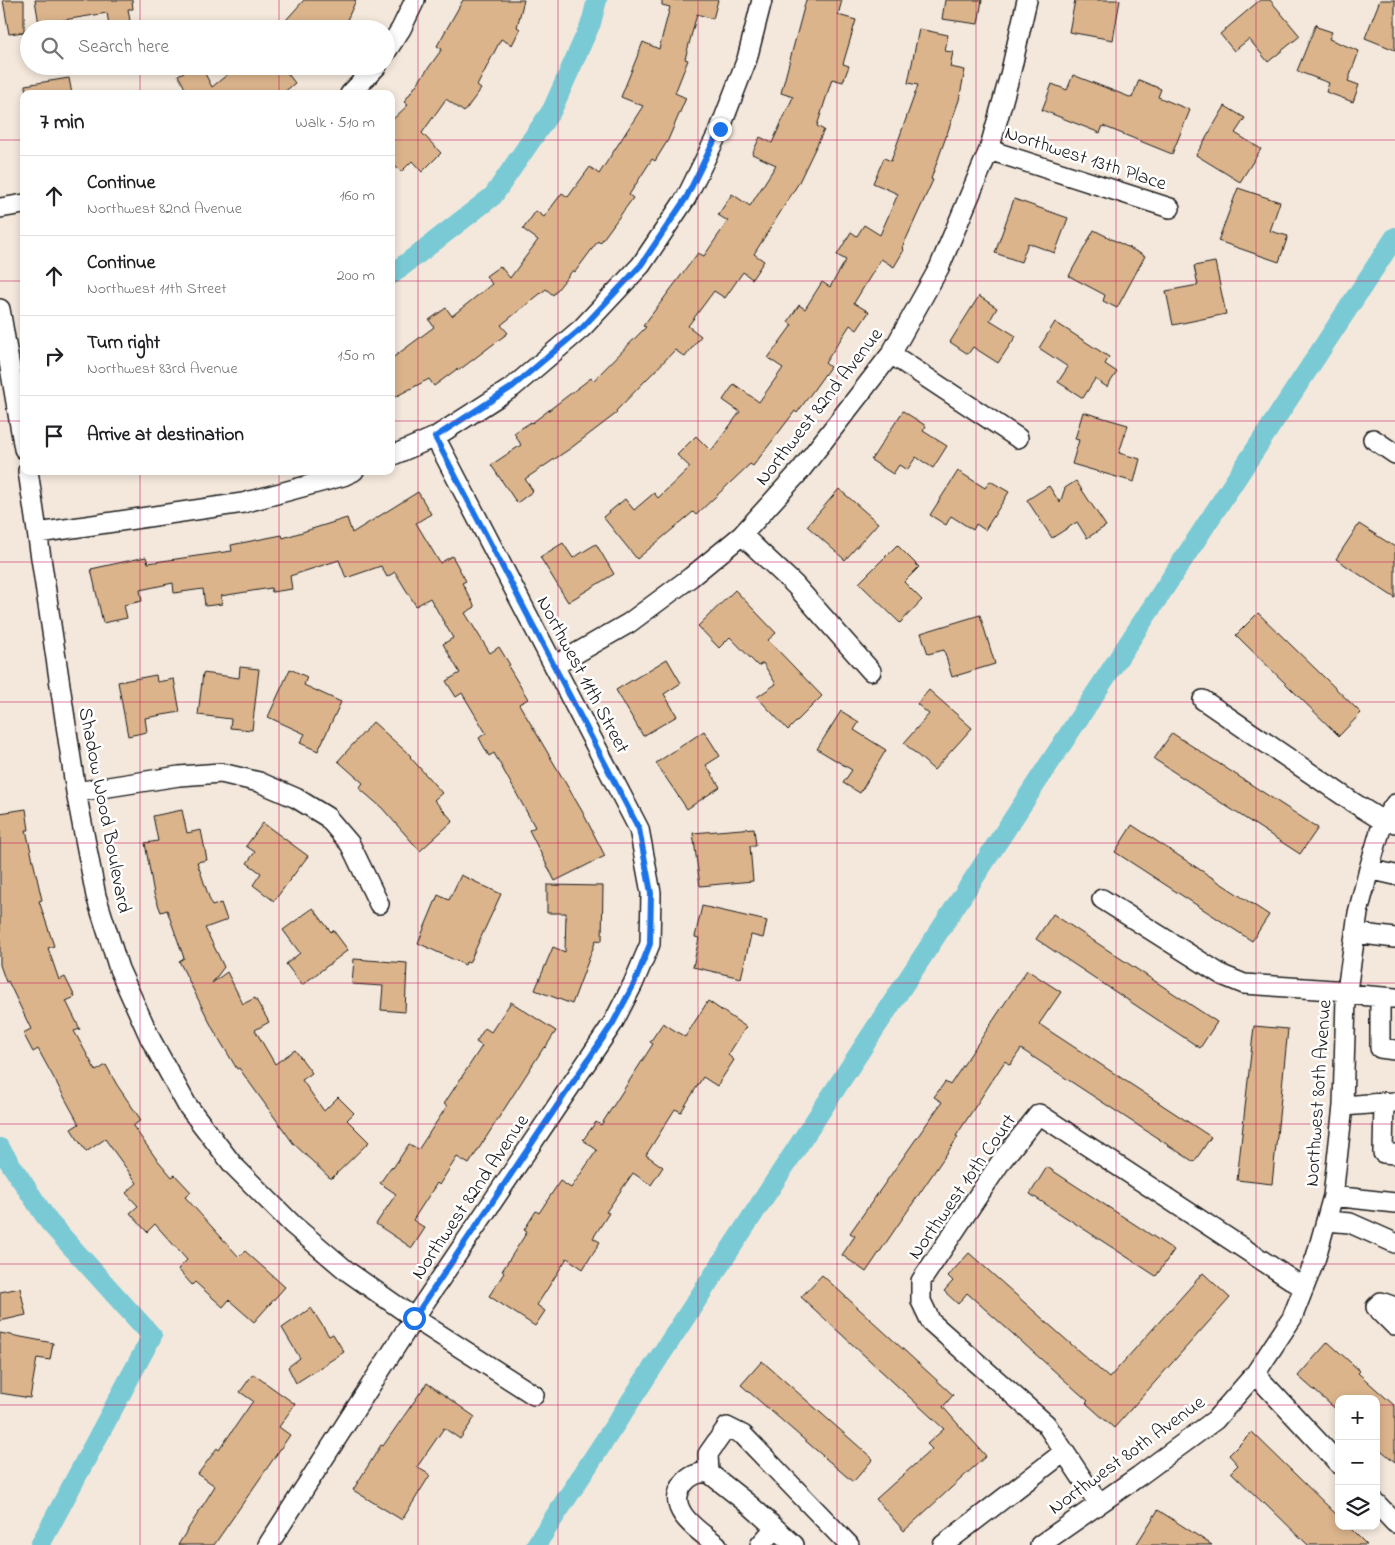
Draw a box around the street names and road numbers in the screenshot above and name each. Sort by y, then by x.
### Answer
street label: Northwest 13th Place [1001,120,1170,199]
street label: Northwest 82nd Avenue [749,322,891,493]
street label: Northwest 11th Street [528,591,636,759]
street label: Shadow Wood Boulevard [69,705,138,916]
street label: Northwest 80th Avenue [1298,999,1340,1188]
street label: Northwest 10th Court [902,1108,1024,1266]
street label: Northwest 82nd Avenue [405,1109,537,1286]
street label: Northwest 80th Avenue [1043,1389,1212,1523]

